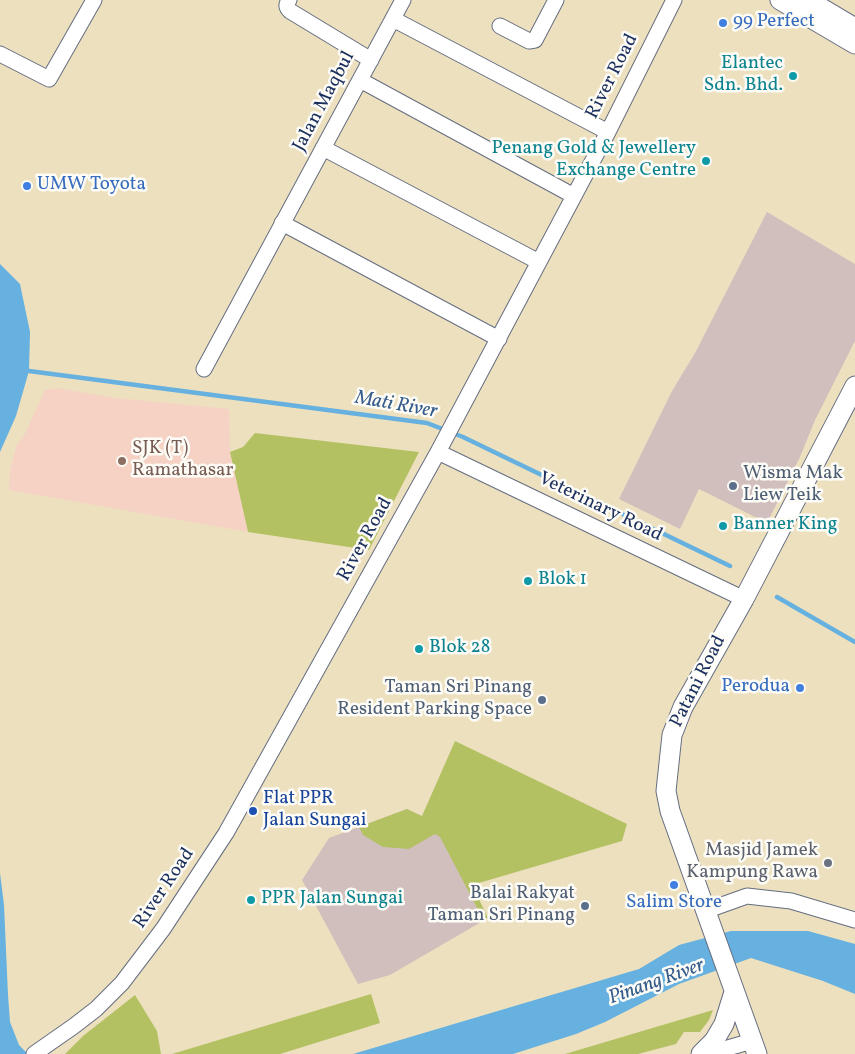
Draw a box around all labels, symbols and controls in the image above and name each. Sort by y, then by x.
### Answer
place label: 99 Perfect [733,12,815,34]
marker: 99 Perfect [717,17,729,29]
street label: River Road [582,31,644,123]
street label: Jalan Maqbul [289,48,361,156]
place label: Elantec Sdn. Bhd. [704,54,783,98]
marker: Elantec Sdn. Bhd. [787,70,799,82]
place label: Penang Gold & Jewellery Exchange Centre [492,139,696,183]
marker: Penang Gold & Jewellery Exchange Centre [700,155,712,167]
place label: UMW Toyota [37,175,146,197]
marker: UMW Toyota [21,180,33,192]
water label: Mati River [353,387,439,425]
place label: SJK (T) Ramathasar [132,439,233,483]
marker: SJK (T) Ramathasar [116,455,128,467]
place label: Wisma Mak Liew Teik [743,464,843,508]
street label: Veterinary Road [534,468,666,548]
marker: Wisma Mak Liew Teik [727,480,739,492]
street label: River Road [334,494,398,586]
place label: Banner King [733,515,837,537]
marker: Banner King [717,520,729,532]
place label: Blok 1 [538,570,587,592]
marker: Blok 1 [522,575,534,587]
street label: Patani Road [666,632,732,732]
place label: Blok 28 [429,638,490,660]
marker: Blok 28 [413,643,425,655]
place label: Perodua [721,677,790,699]
place label: Taman Sri Pinang Resident Parking Space [337,678,532,722]
marker: Perodua [794,682,806,694]
marker: Taman Sri Pinang Resident Parking Space [536,694,548,706]
place label: Flat PPR Jalan Sungai [263,789,366,833]
marker: Flat PPR Jalan Sungai [247,805,259,817]
place label: Masjid Jamek Kampung Rawa [686,841,818,885]
street label: River Road [130,844,200,934]
marker: Masjid Jamek Kampung Rawa [822,857,834,869]
marker: Salim Store [668,879,680,891]
place label: Balai Rakyat Taman Sri Pinang [428,884,575,928]
place label: PPR Jalan Sungai [261,889,403,911]
place label: Salim Store [626,893,722,915]
marker: PPR Jalan Sungai [245,894,257,906]
marker: Balai Rakyat Taman Sri Pinang [579,900,591,912]
water label: Pinang River [606,955,708,1011]

